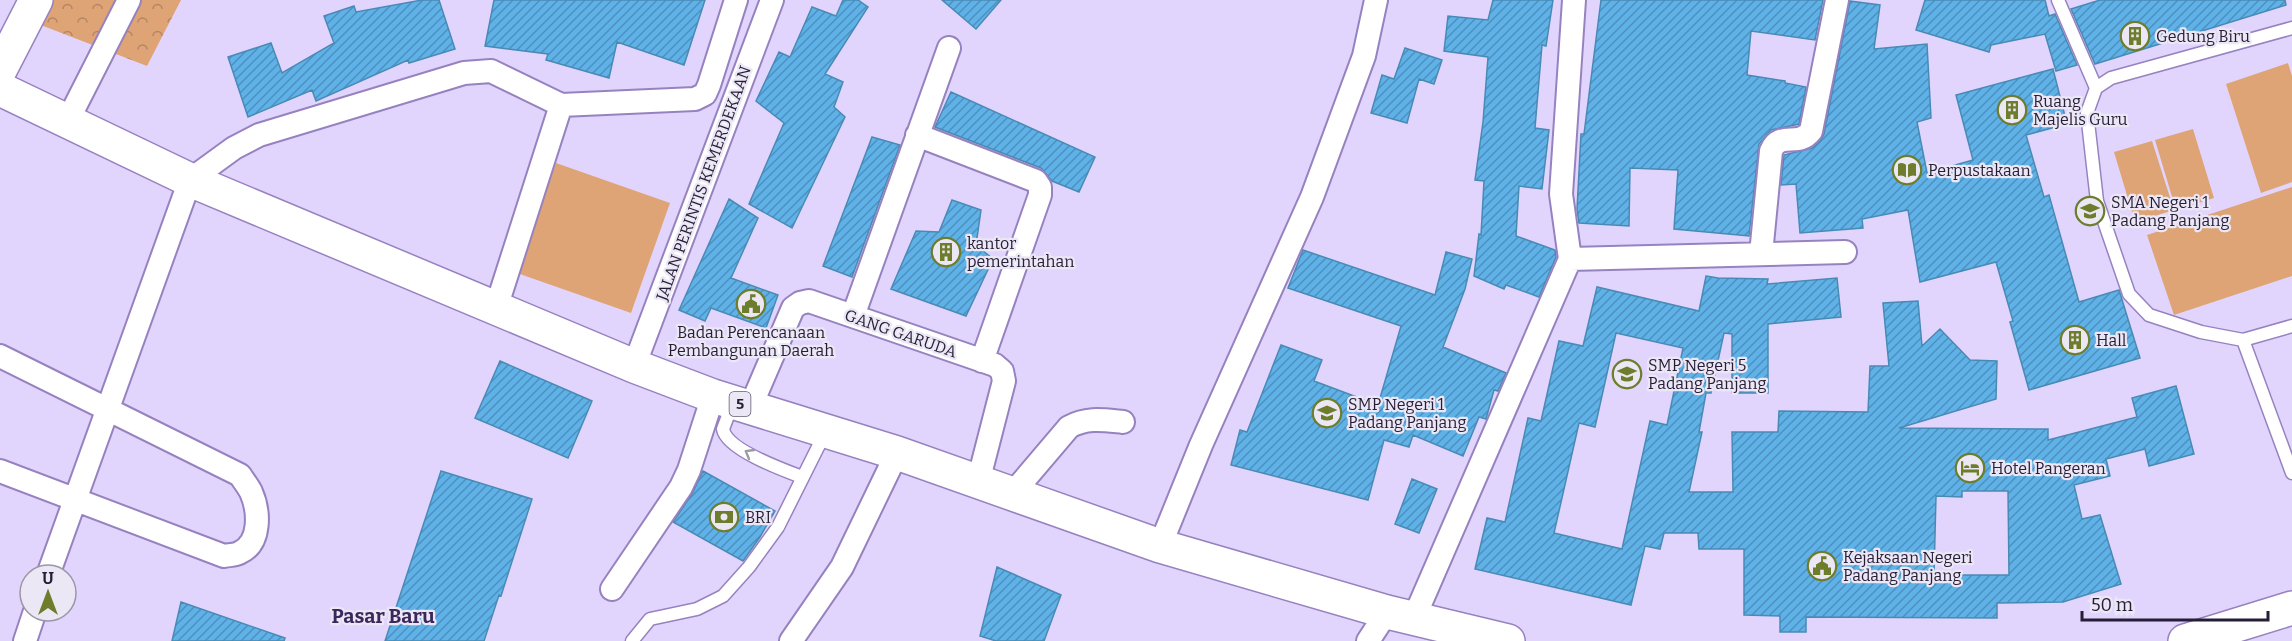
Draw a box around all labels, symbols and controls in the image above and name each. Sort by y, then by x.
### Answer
building icon: Gedung Biru [2119,20,2151,52]
place label: Gedung Biru [2156,27,2250,46]
street label: JALAN PERINTIS KEMERDEKAAN [652,63,755,304]
place label: Ruang Majelis Guru [2033,92,2128,129]
building icon: Ruang Majelis Guru [1996,94,2028,126]
library icon: Perpustakaan [1891,154,1923,186]
place label: Perpustakaan [1928,161,2031,180]
place label: SMA Negeri 1 Padang Panjang [2111,193,2229,230]
school or university icon: SMA Negeri 1 Padang Panjang [2074,195,2106,227]
place label: kantor pemerintahan [967,234,1074,271]
building icon: kantor pemerintahan [930,236,962,268]
public building icon: Badan Perencanaan Pembangunan Daerah [735,288,767,320]
street label: GANG GARUDA [842,305,960,362]
place label: Badan Perencanaan Pembangunan Daerah [668,323,834,360]
building icon: Hall [2059,324,2091,356]
place label: Hall [2096,331,2127,350]
place label: SMP Negeri 5 Padang Panjang [1648,356,1766,393]
school or university icon: SMP Negeri 5 Padang Panjang [1611,358,1643,390]
road number: 5 [730,392,750,416]
place label: SMP Negeri 1 Padang Panjang [1348,395,1466,432]
school or university icon: SMP Negeri 1 Padang Panjang [1311,397,1343,429]
one-way arrow [745,449,755,460]
hotel icon: Hotel Pangeran [1954,452,1986,484]
place label: Hotel Pangeran [1991,459,2106,478]
bank icon: BRI [708,501,740,533]
place label: BRI [745,508,771,527]
place label: Kejaksaan Negeri Padang Panjang [1843,548,1973,585]
public building icon: Kejaksaan Negeri Padang Panjang [1806,550,1838,582]
north arrow [18,563,78,623]
text: U [42,569,54,588]
scale bar [2082,584,2268,622]
text: 50 m [2091,594,2133,616]
district label: Pasar Baru [331,604,435,628]

